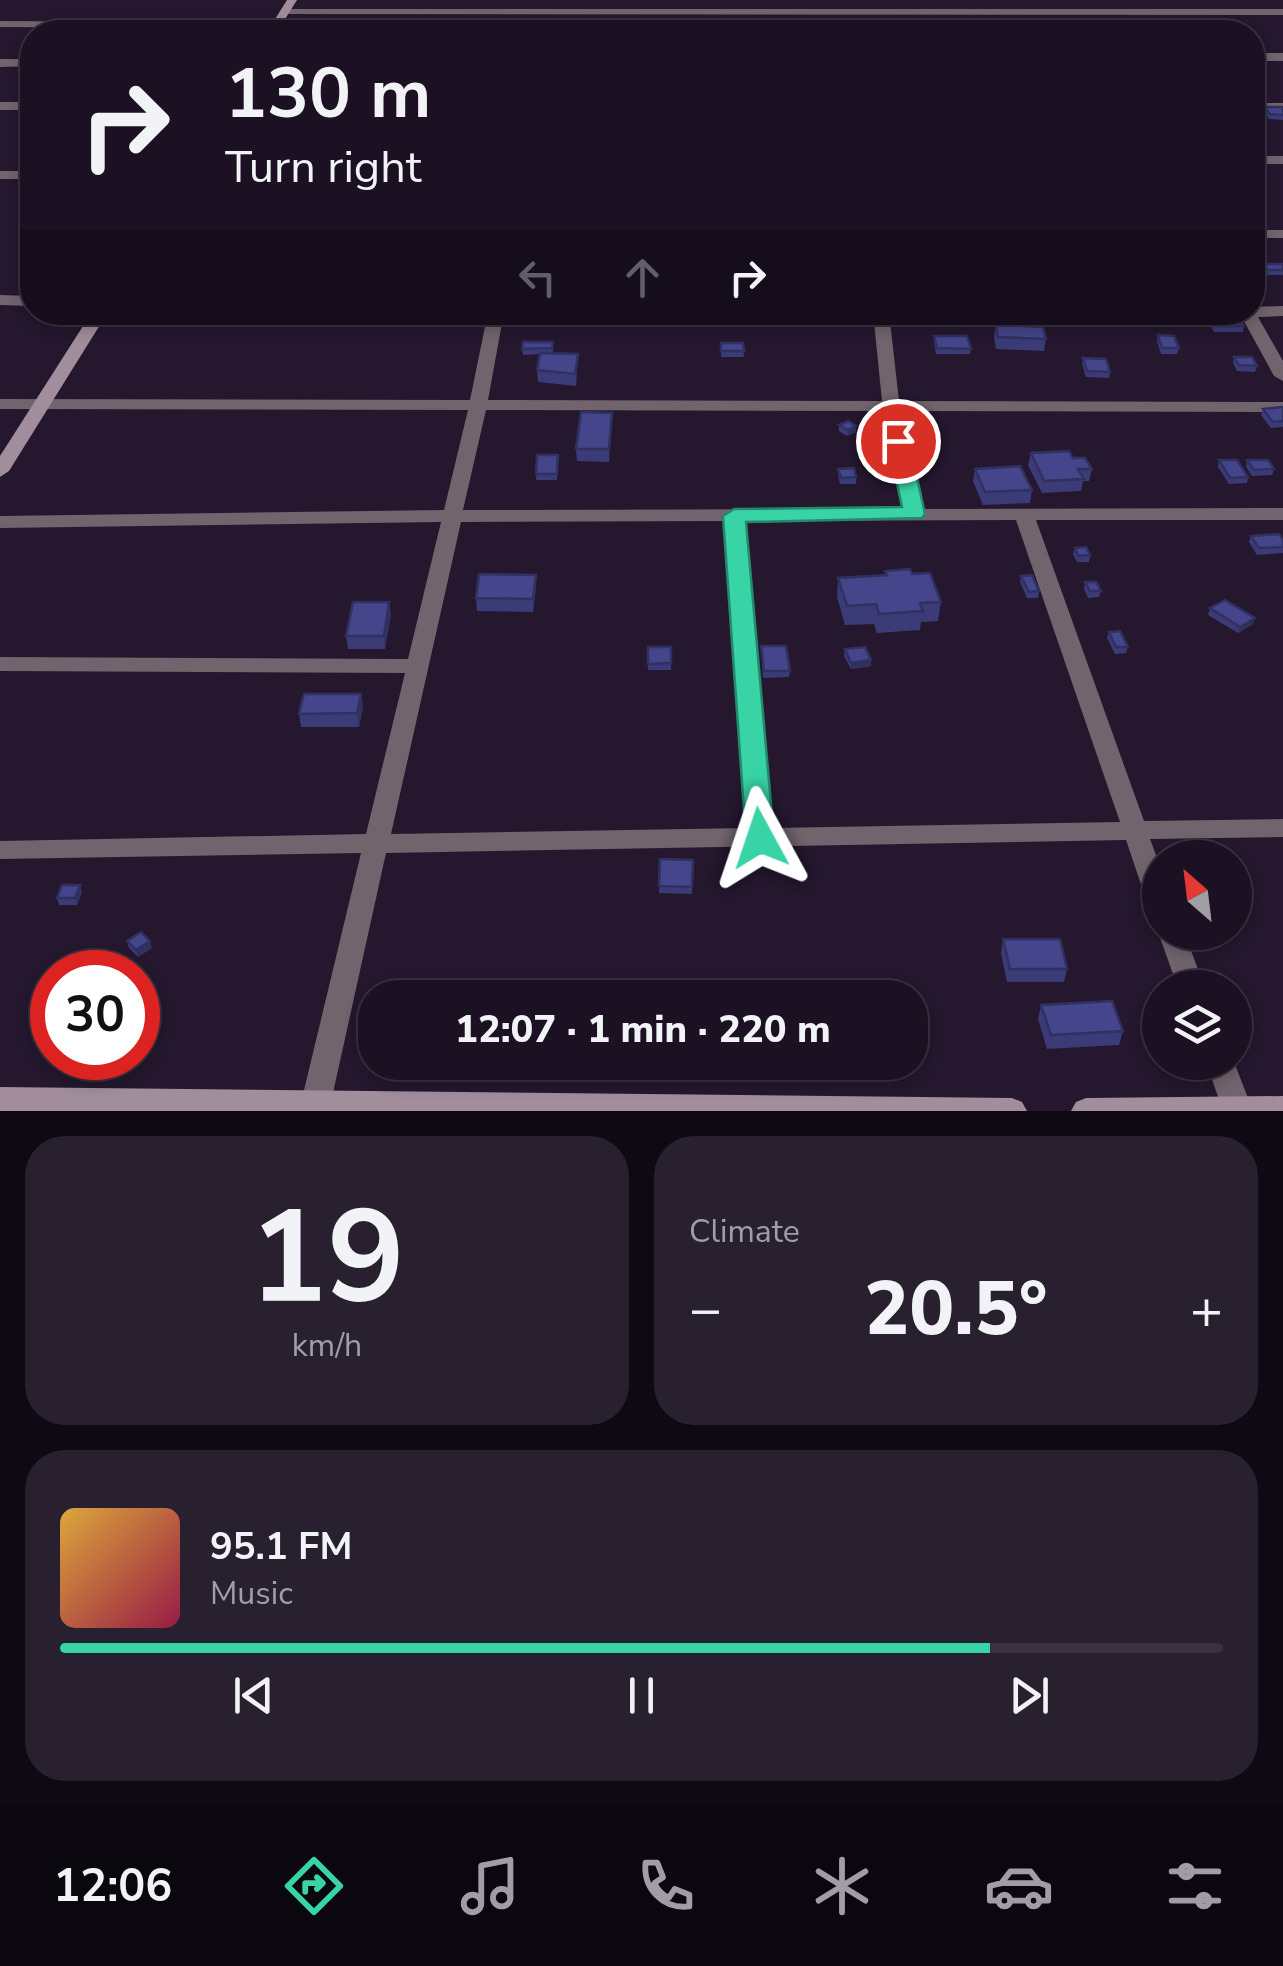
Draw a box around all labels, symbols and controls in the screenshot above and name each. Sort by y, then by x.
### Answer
text: 130 m [225,46,431,142]
icon: right [60,60,190,190]
text: Turn right [225,137,422,198]
icon: left [510,250,565,305]
icon: ahead [615,250,670,305]
icon: right [720,250,775,305]
pin [856,399,941,484]
icon: arrive [871,414,926,469]
position arrow [708,786,812,890]
north arrow [1142,840,1252,950]
map controls [1142,840,1252,1080]
speed limit sign: 30 [30,950,160,1080]
button: layers [1142,970,1252,1080]
text: 12:07 · 1 min · 220 m [455,1004,831,1055]
text: 19 [249,1170,405,1347]
text: Climate [689,1210,800,1253]
text: 20.5° [864,1258,1048,1360]
text: − [689,1272,722,1347]
text: + [1190,1272,1223,1347]
text: km/h [292,1324,362,1367]
text: 95.1 FM [210,1521,352,1572]
text: Music [210,1572,293,1615]
icon: previous [226,1668,281,1723]
icon: pause [614,1668,669,1723]
icon: next [1002,1668,1057,1723]
icon: directions [279,1851,349,1921]
icon: music [455,1851,525,1921]
icon: phone [631,1851,701,1921]
icon: climate [807,1851,877,1921]
icon: car [984,1851,1054,1921]
icon: filters [1160,1851,1230,1921]
text: 12:06 [53,1856,172,1917]

